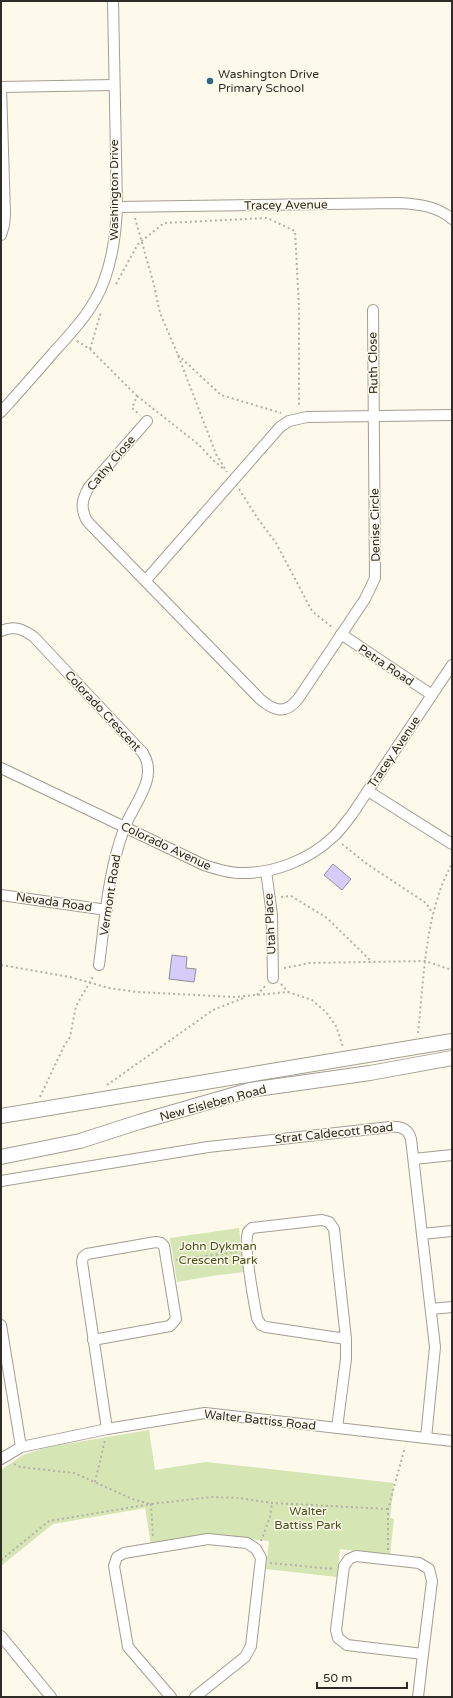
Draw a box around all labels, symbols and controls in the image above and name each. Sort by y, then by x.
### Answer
place label: Washington Drive Primary School [218,67,319,95]
marker: Washington Drive Primary School [205,76,215,86]
street label: Washington Drive [107,139,121,241]
street label: Tracey Avenue [244,197,328,213]
street label: Ruth Close [365,332,381,394]
street label: Cathy Close [84,433,138,493]
street label: Denise Circle [367,488,383,562]
street label: Petra Road [356,641,416,689]
street label: Colorado Crescent [62,668,144,755]
street label: Tracey Avenue [365,713,423,791]
street label: Colorado Avenue [119,819,214,873]
street label: Vermont Road [97,853,123,937]
street label: Nevada Road [15,890,93,914]
street label: Utah Place [261,893,279,955]
street label: New Eisleben Road [158,1082,268,1124]
street label: Strat Caldecott Road [274,1120,394,1146]
park label: John Dykman Crescent Park [179,1239,258,1267]
street label: Walter Battiss Road [203,1407,317,1433]
park label: Walter Battiss Park [274,1504,342,1532]
scale bar [317,1664,407,1690]
text: 50 m [323,1671,352,1685]

